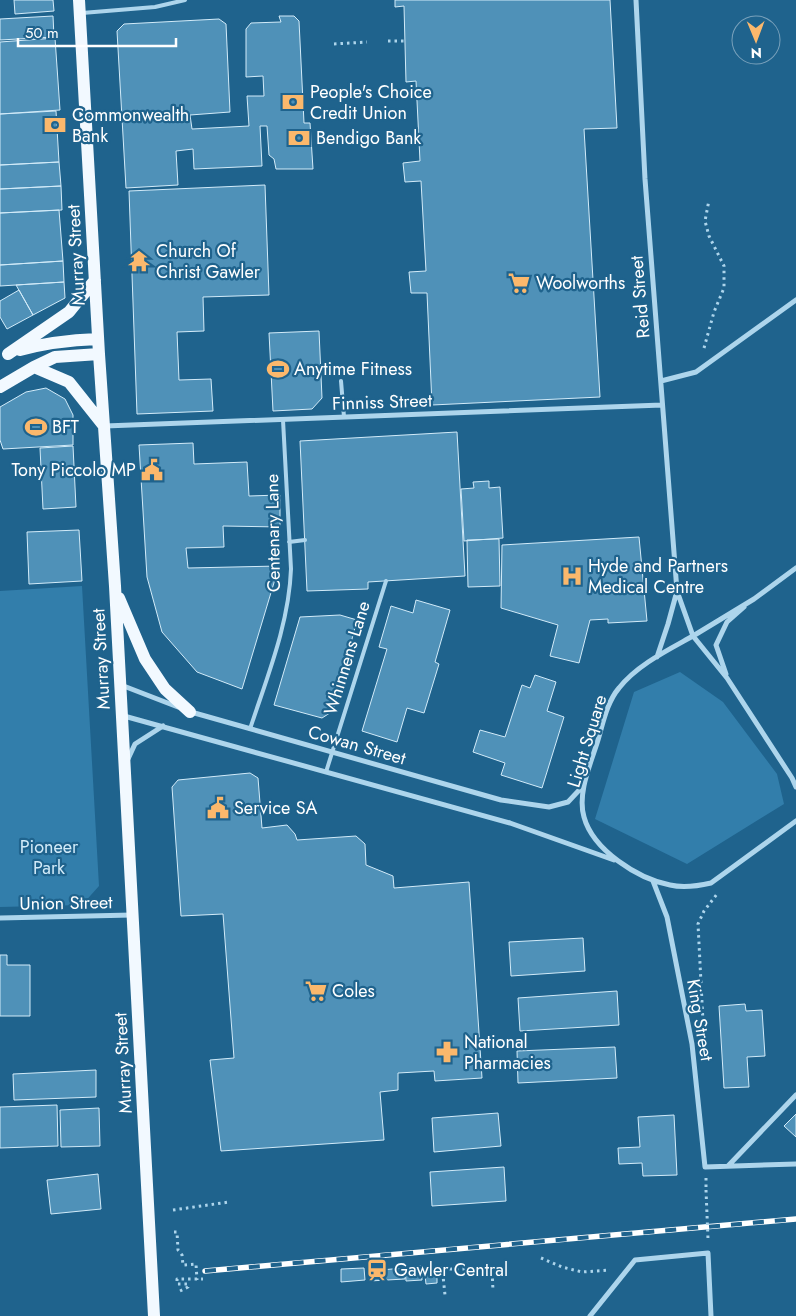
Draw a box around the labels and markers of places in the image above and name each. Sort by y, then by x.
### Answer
place label: People's Choice Credit Union [310,79,432,126]
bank icon: People's Choice Credit Union [280,89,306,115]
place label: Commonwealth Bank [72,102,189,149]
bank icon: Commonwealth Bank [42,112,68,138]
bank icon: Bendigo Bank [286,125,312,151]
place label: Bendigo Bank [316,125,421,151]
place label: Church Of Christ Gawler [156,238,261,285]
temple icon: Church Of Christ Gawler [126,248,152,274]
supermarket icon: Woolworths [506,270,532,296]
place label: Woolworths [536,270,625,296]
sports icon: Anytime Fitness [265,356,291,382]
place label: Anytime Fitness [294,356,412,382]
sports icon: BFT [23,414,49,440]
place label: BFT [52,414,80,440]
place label: Tony Piccolo MP [12,457,136,483]
public building icon: Tony Piccolo MP [139,457,165,483]
place label: Hyde and Partners Medical Centre [588,553,728,600]
hospital icon: Hyde and Partners Medical Centre [559,563,585,589]
public building icon: Service SA [205,795,231,821]
place label: Service SA [234,795,318,821]
supermarket icon: Coles [303,978,329,1004]
place label: Coles [332,978,375,1004]
place label: National Pharmacies [464,1029,551,1076]
pharmacy icon: National Pharmacies [434,1039,460,1065]
station icon: Gawler Central [364,1257,390,1283]
place label: Gawler Central [394,1257,508,1283]

